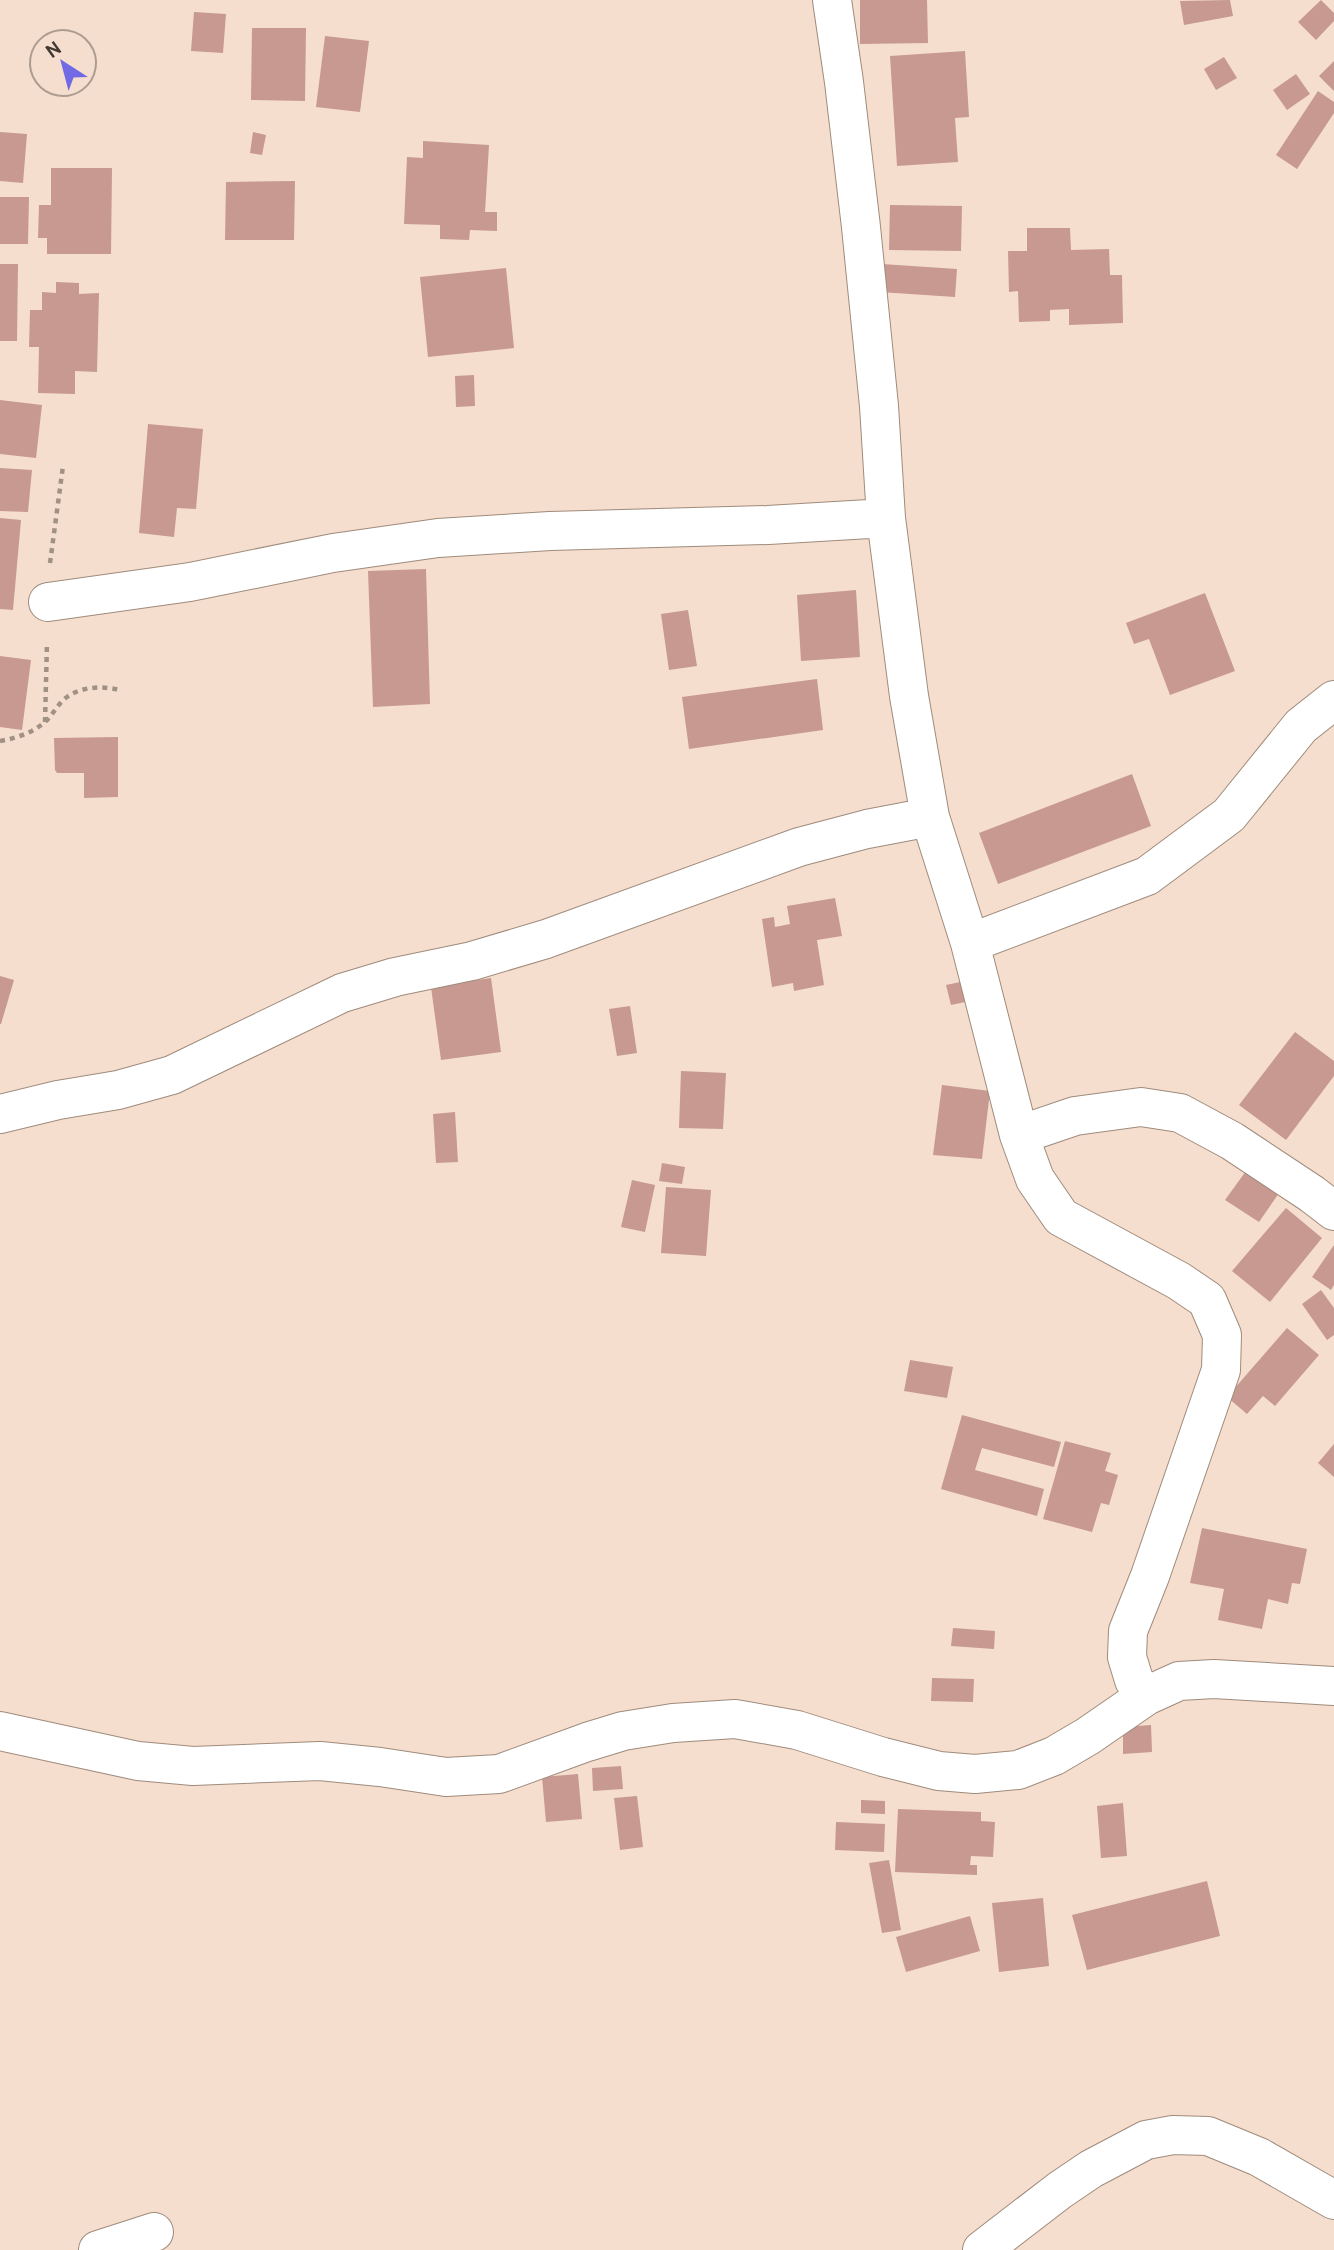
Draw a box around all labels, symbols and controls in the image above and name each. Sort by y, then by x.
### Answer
north arrow [28,28,98,98]
text: N [41,36,65,63]

